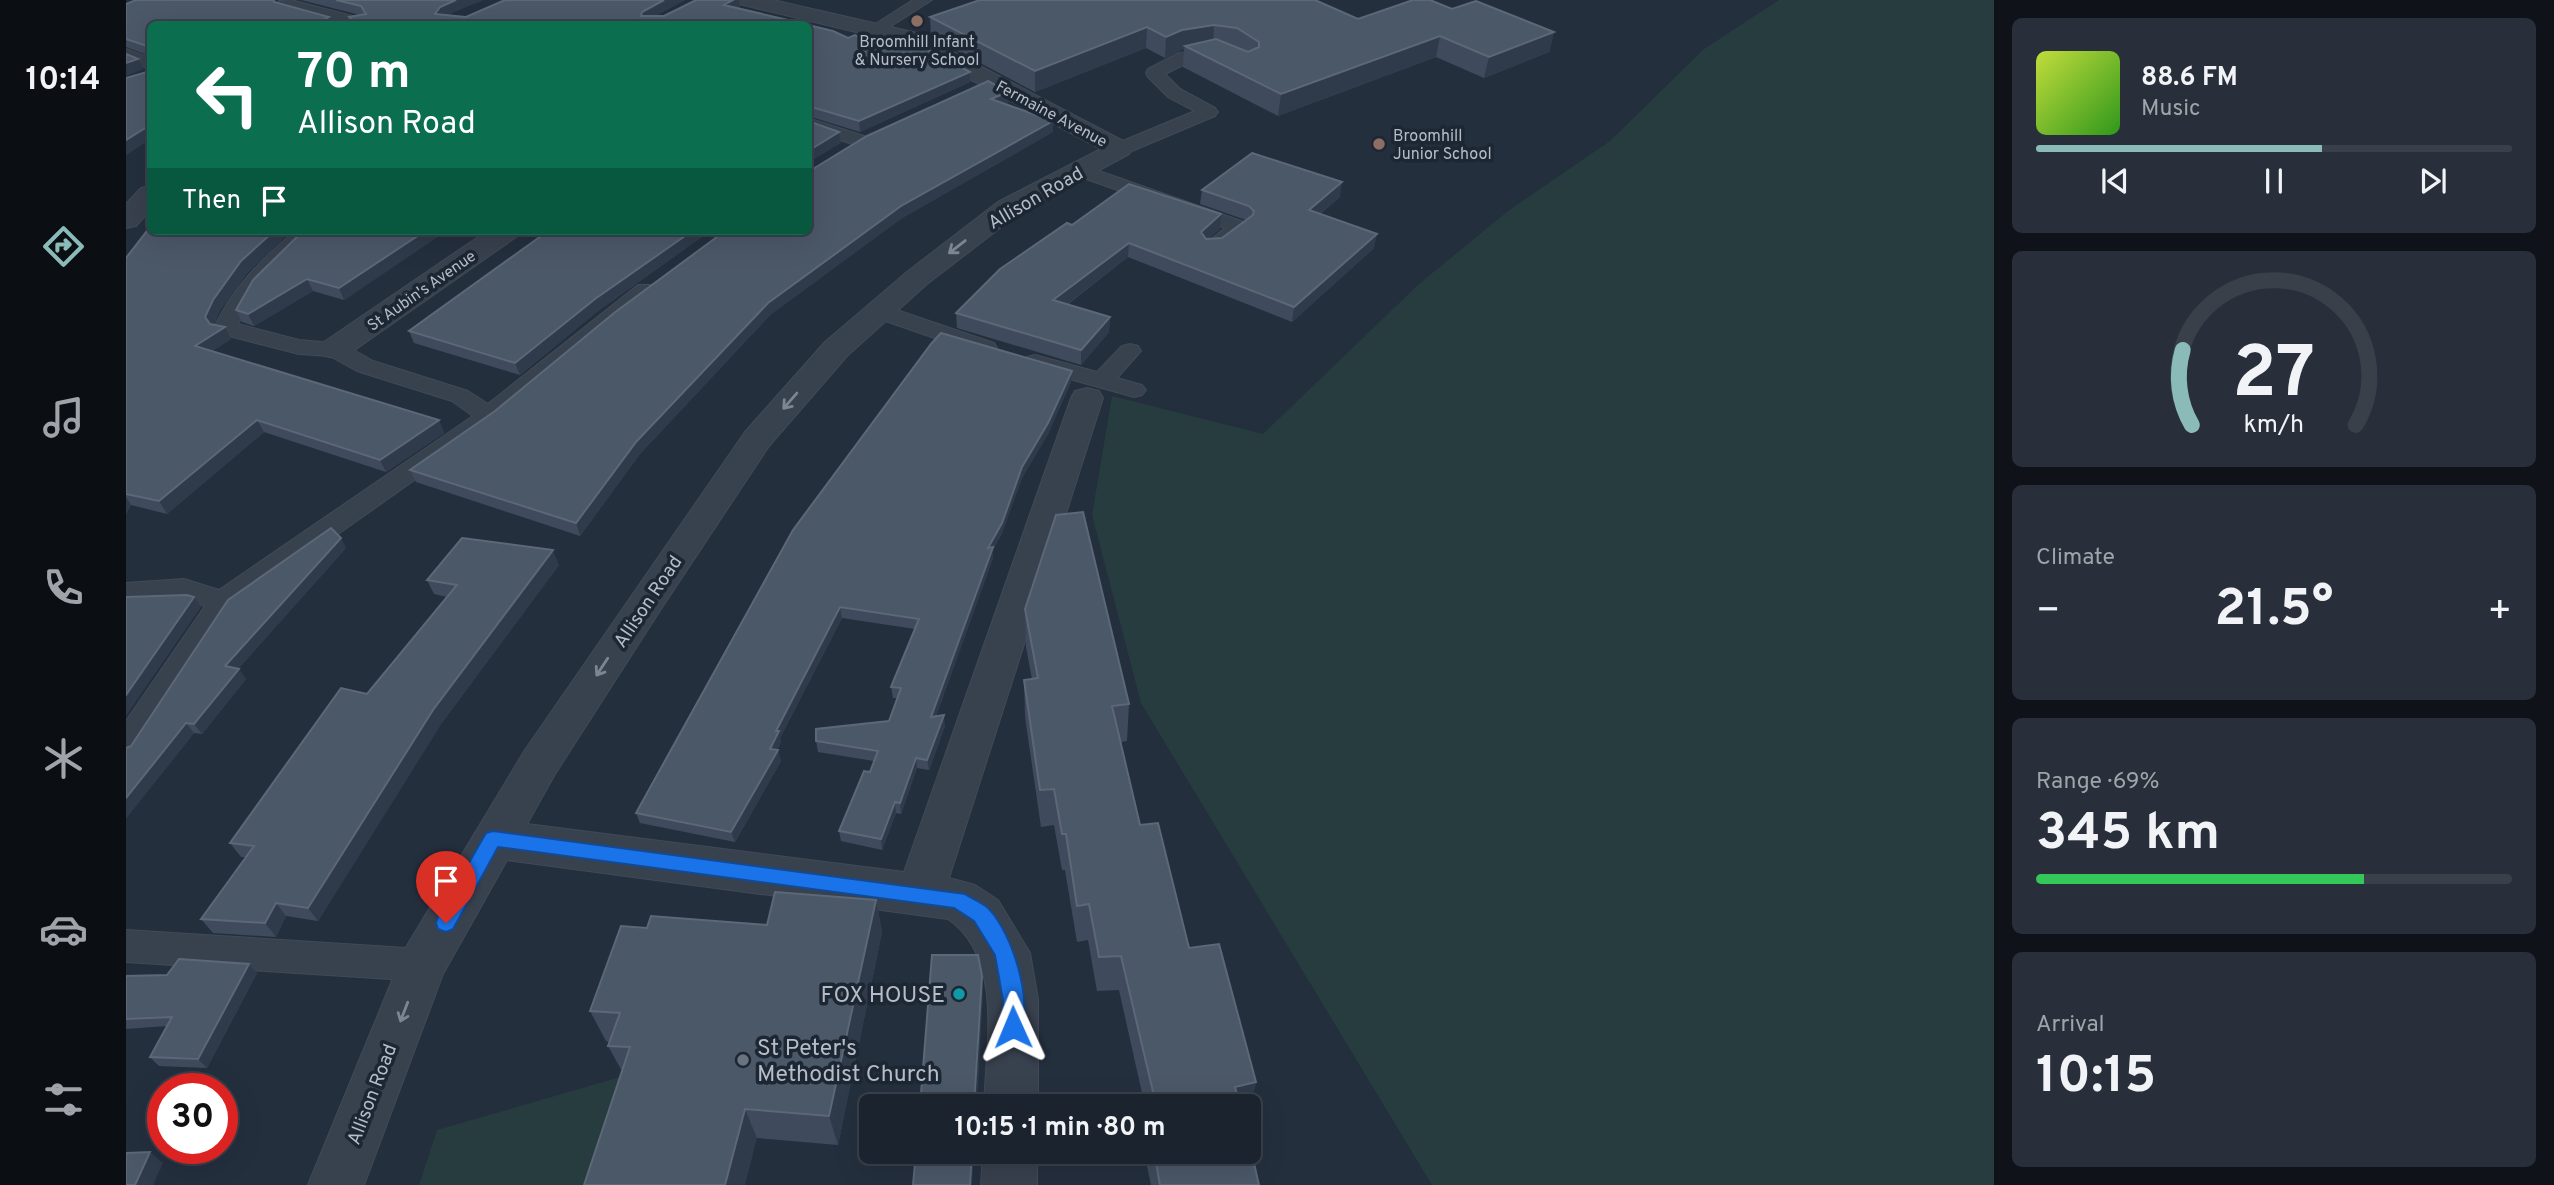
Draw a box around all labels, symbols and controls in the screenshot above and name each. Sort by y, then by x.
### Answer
marker: Broomhill Infant & Nursery School [909,13,925,29]
place label: Broomhill Infant & Nursery School [855,33,979,71]
text: 70 m [297,44,411,106]
icon: left [182,49,273,140]
text: 10:14 [25,61,101,101]
text: 88.6 FM [2141,62,2238,95]
street label: Fermaine Avenue [992,77,1110,153]
text: Music [2141,95,2201,124]
text: Allison Road [297,105,476,145]
place label: Broomhill Junior School [1393,127,1492,165]
marker: Broomhill Junior School [1371,136,1387,152]
street label: Allison Road [984,162,1088,236]
icon: previous [2096,162,2134,200]
icon: pause [2255,162,2293,200]
icon: next [2414,162,2452,200]
icon: arrive [255,182,293,220]
text: Then [182,185,241,218]
icon: directions [39,222,88,271]
one-way arrow [948,240,967,255]
street label: St Aubin's Avenue [364,247,480,337]
text: 27 [2233,332,2315,424]
one-way arrow [782,392,798,410]
icon: music [39,393,88,442]
text: km/h [2244,410,2304,442]
text: Climate [2036,544,2115,573]
street label: Allison Road [609,551,688,653]
icon: phone [39,563,88,612]
text: 21.5° [2215,578,2333,644]
text: − [2036,588,2061,637]
text: + [2487,588,2512,637]
one-way arrow [595,656,609,676]
icon: climate [39,734,88,783]
text: Range · 69% [2036,768,2159,797]
text: 345 km [2036,802,2220,868]
pin [416,851,476,923]
icon: arrive [427,862,465,900]
icon: car [39,905,88,954]
place label: FOX HOUSE [821,982,945,1011]
marker: FOX HOUSE [951,986,967,1002]
position arrow [976,990,1050,1064]
one-way arrow [396,1000,409,1022]
text: Arrival [2036,1011,2105,1040]
place label: St Peter's Methodist Church [757,1035,940,1090]
street label: Allison Road [343,1041,403,1149]
text: 10:15 [2036,1045,2156,1111]
marker: St Peter's Methodist Church [735,1052,751,1068]
speed limit sign: 30 [147,1073,238,1164]
icon: filters [39,1075,88,1124]
text: 10:15 · 1 min · 80 m [955,1112,1165,1145]

